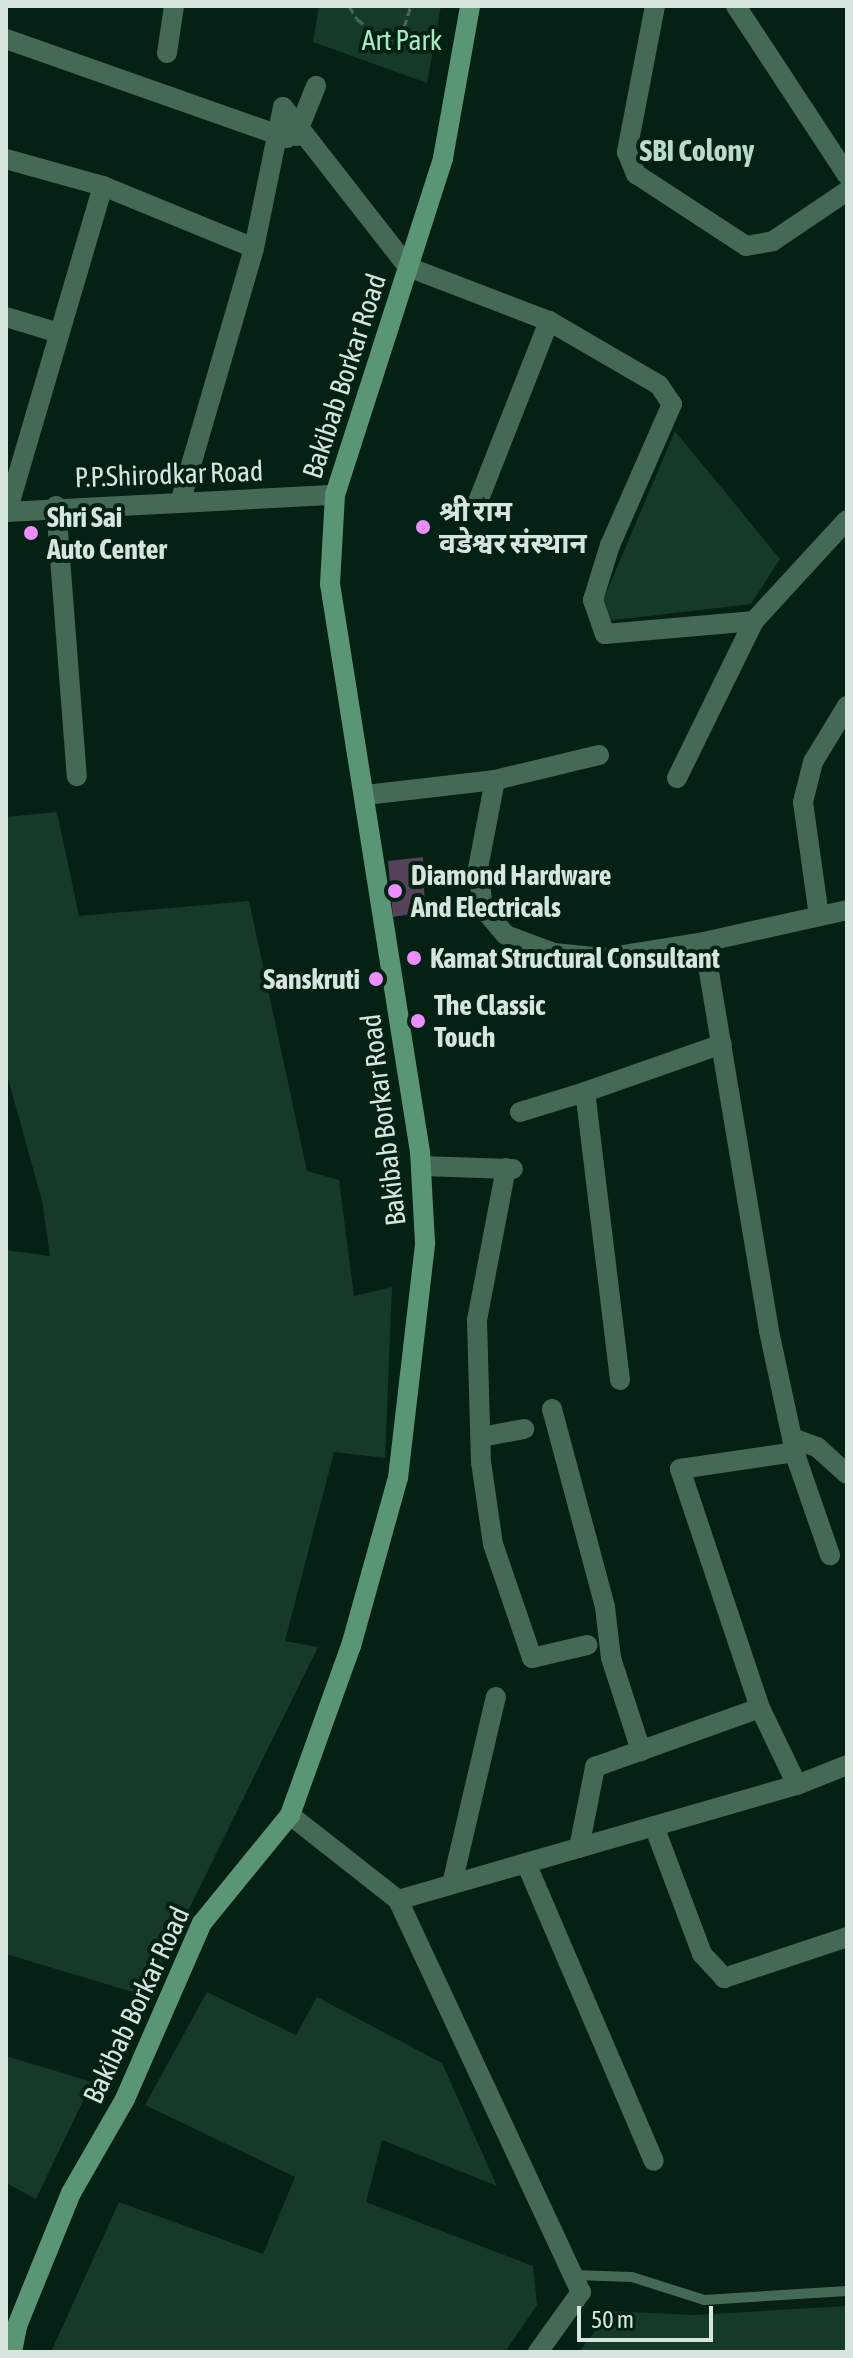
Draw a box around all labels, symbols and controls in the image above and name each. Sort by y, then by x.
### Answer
park label: Art Park [362,23,442,57]
district label: SBI Colony [640,132,754,168]
street label: Bakibab Borkar Road [295,269,393,483]
street label: P.P.Shirodkar Road [74,454,264,494]
place label: श्री राम वडेश्वर संस्थान [439,494,587,560]
place label: Shri Sai Auto Center [47,500,167,566]
marker: श्री राम वडेश्वर संस्थान [414,518,432,536]
marker: Shri Sai Auto Center [22,524,40,542]
place label: Diamond Hardware And Electricals [411,858,611,924]
marker: Diamond Hardware And Electricals [386,882,404,900]
place label: Kamat Structural Consultant [430,941,720,975]
marker: Kamat Structural Consultant [405,949,423,967]
place label: Sanskruti [263,962,360,996]
marker: Sanskruti [367,970,385,988]
place label: The Classic Touch [434,988,545,1054]
street label: Bakibab Borkar Road [353,1012,413,1228]
marker: The Classic Touch [409,1012,427,1030]
street label: Bakibab Borkar Road [76,1901,196,2109]
scale bar [581,2290,717,2340]
text: 50 m [591,2306,634,2333]

